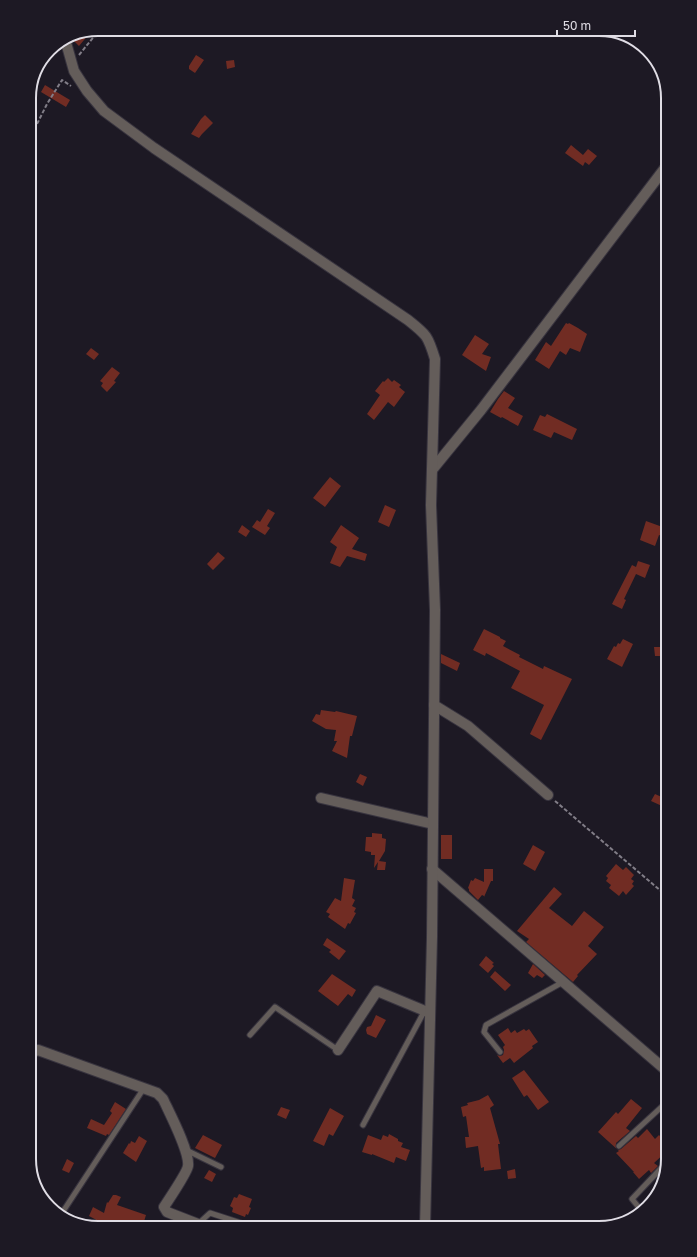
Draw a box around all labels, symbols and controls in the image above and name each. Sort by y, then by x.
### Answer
scale bar [557,12,635,38]
text: 50 m [563,18,591,33]

